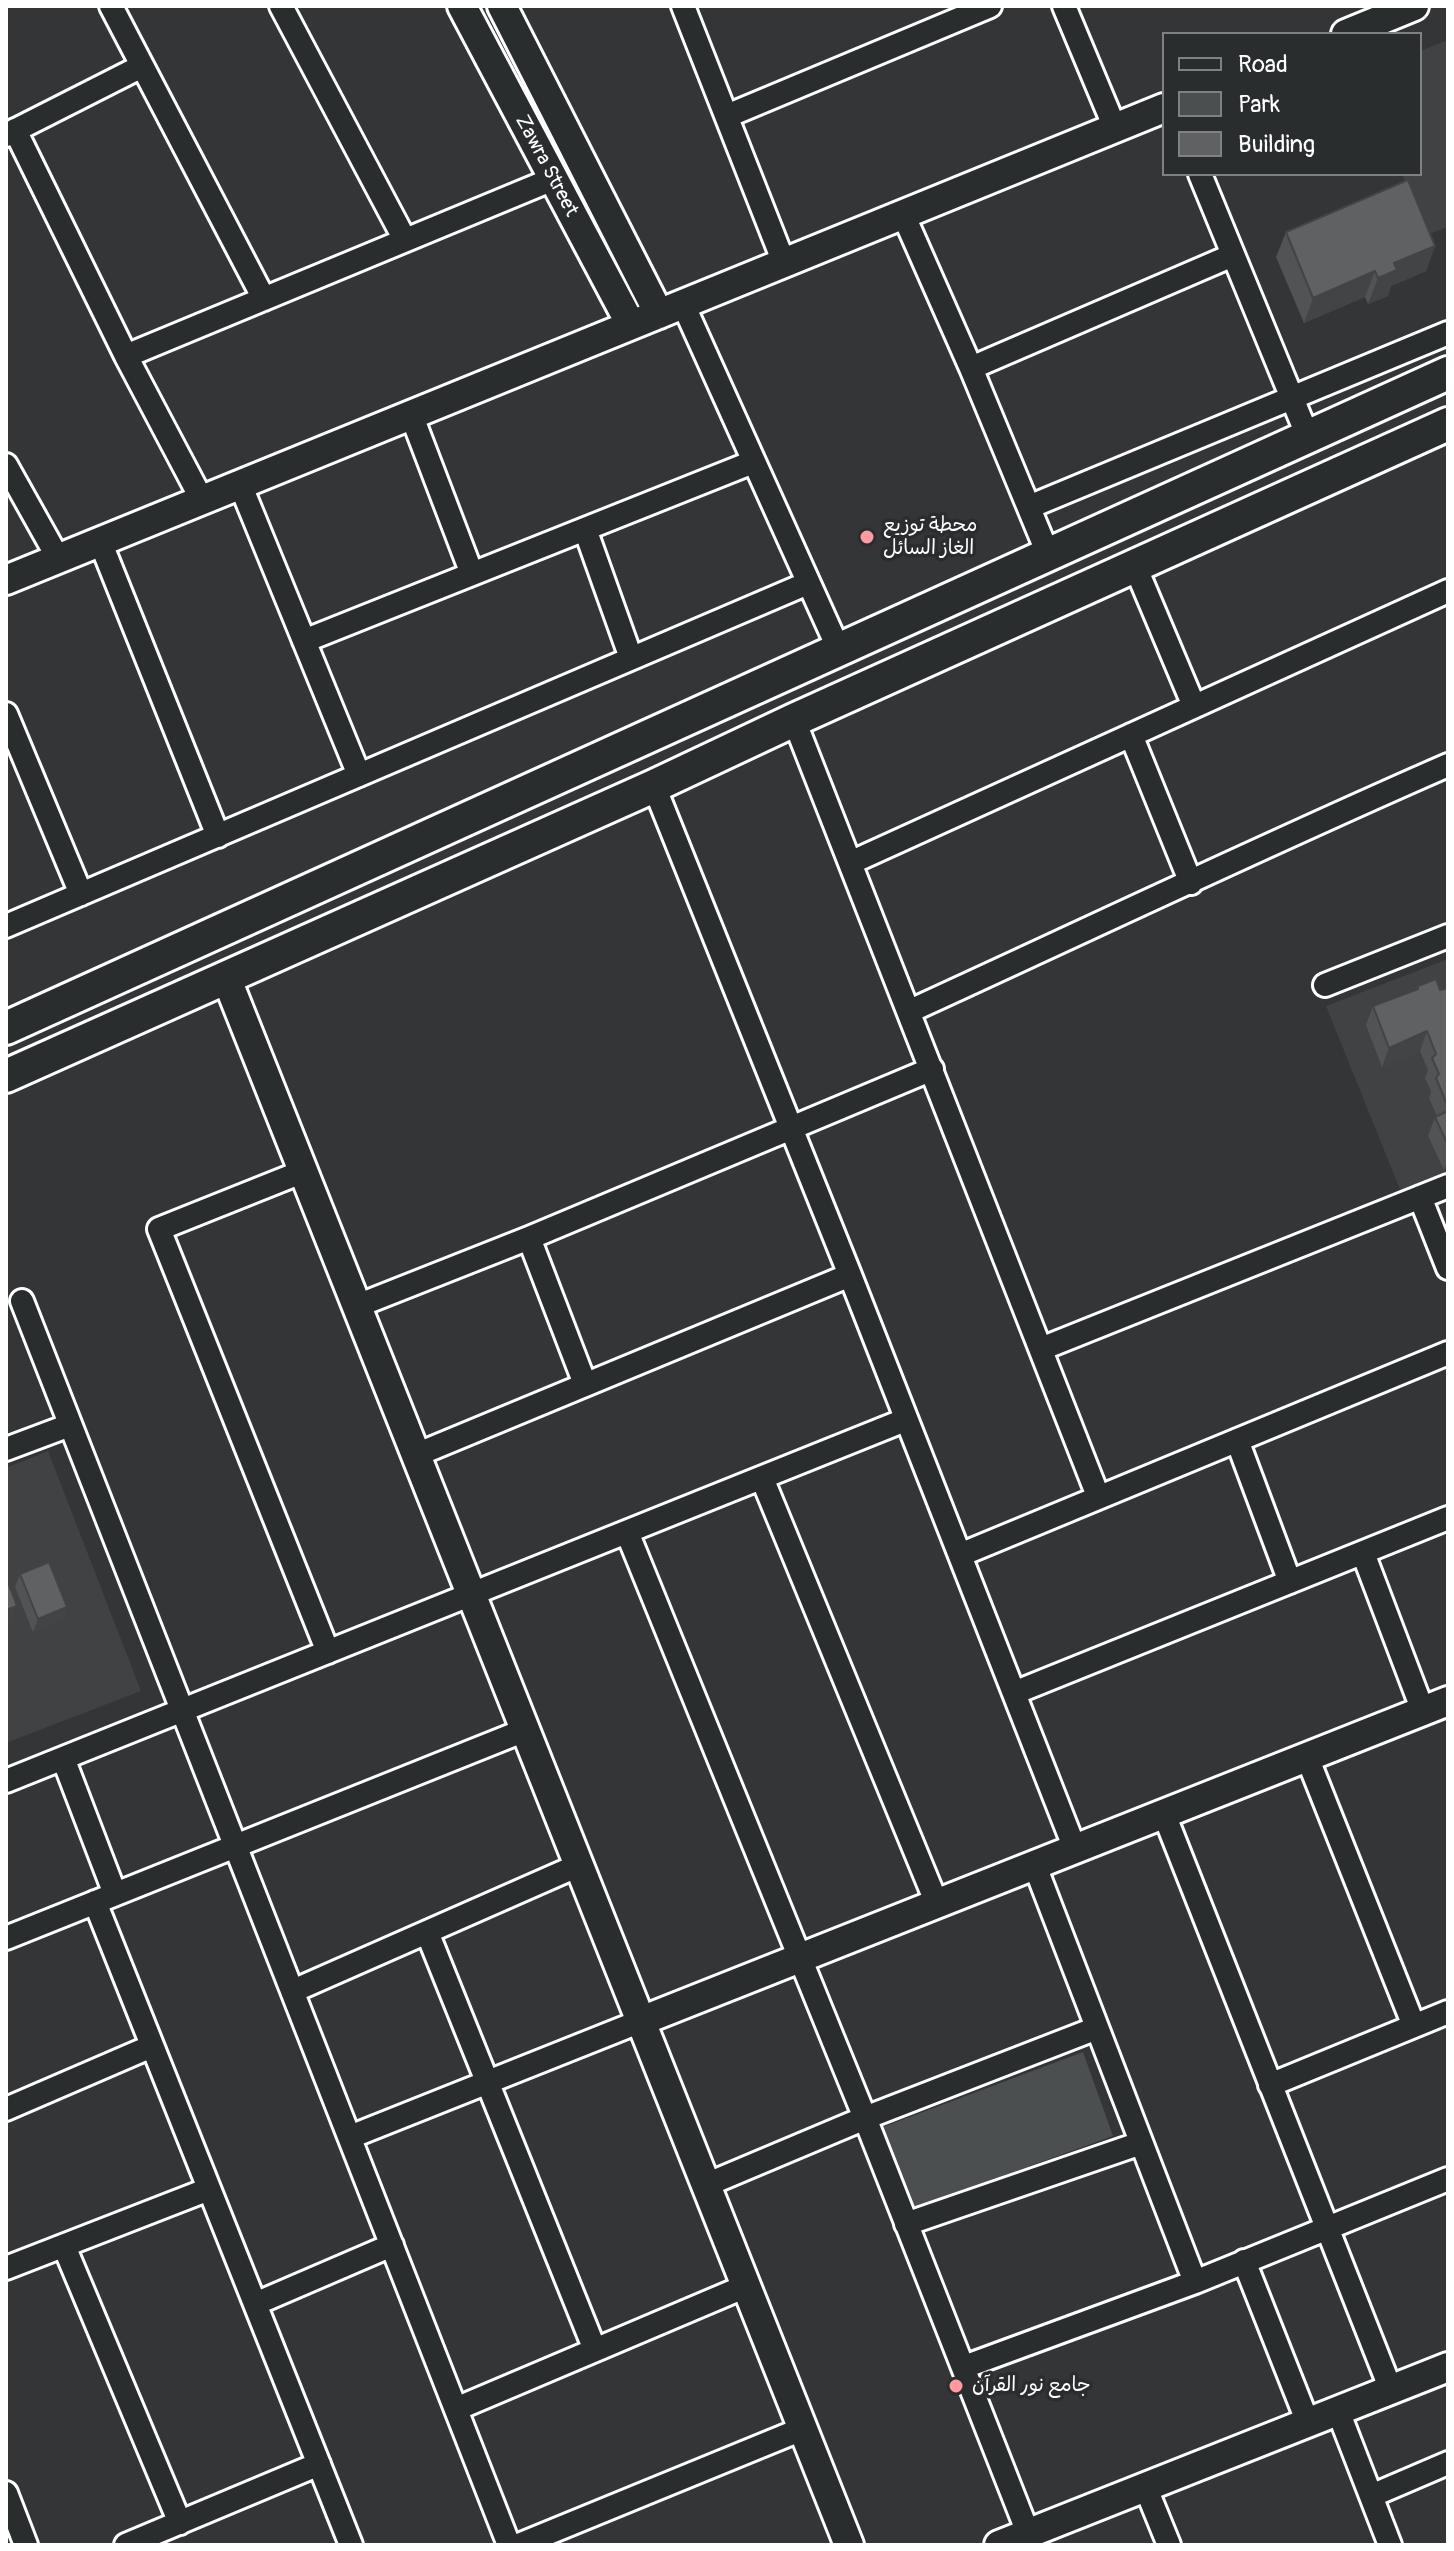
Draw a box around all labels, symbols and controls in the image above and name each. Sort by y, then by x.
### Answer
legend [1162,32,1422,176]
text: Road [1238,50,1288,79]
text: Park [1238,90,1280,119]
street label: Zawra Street [509,111,583,221]
text: Building [1238,130,1315,159]
place label: محطة توزيع الغاز السائل [883,514,977,561]
marker: محطة توزيع الغاز السائل [858,528,876,546]
place label: جامع نور القرآن [972,2374,1091,2398]
marker: جامع نور القرآن [947,2377,965,2395]

